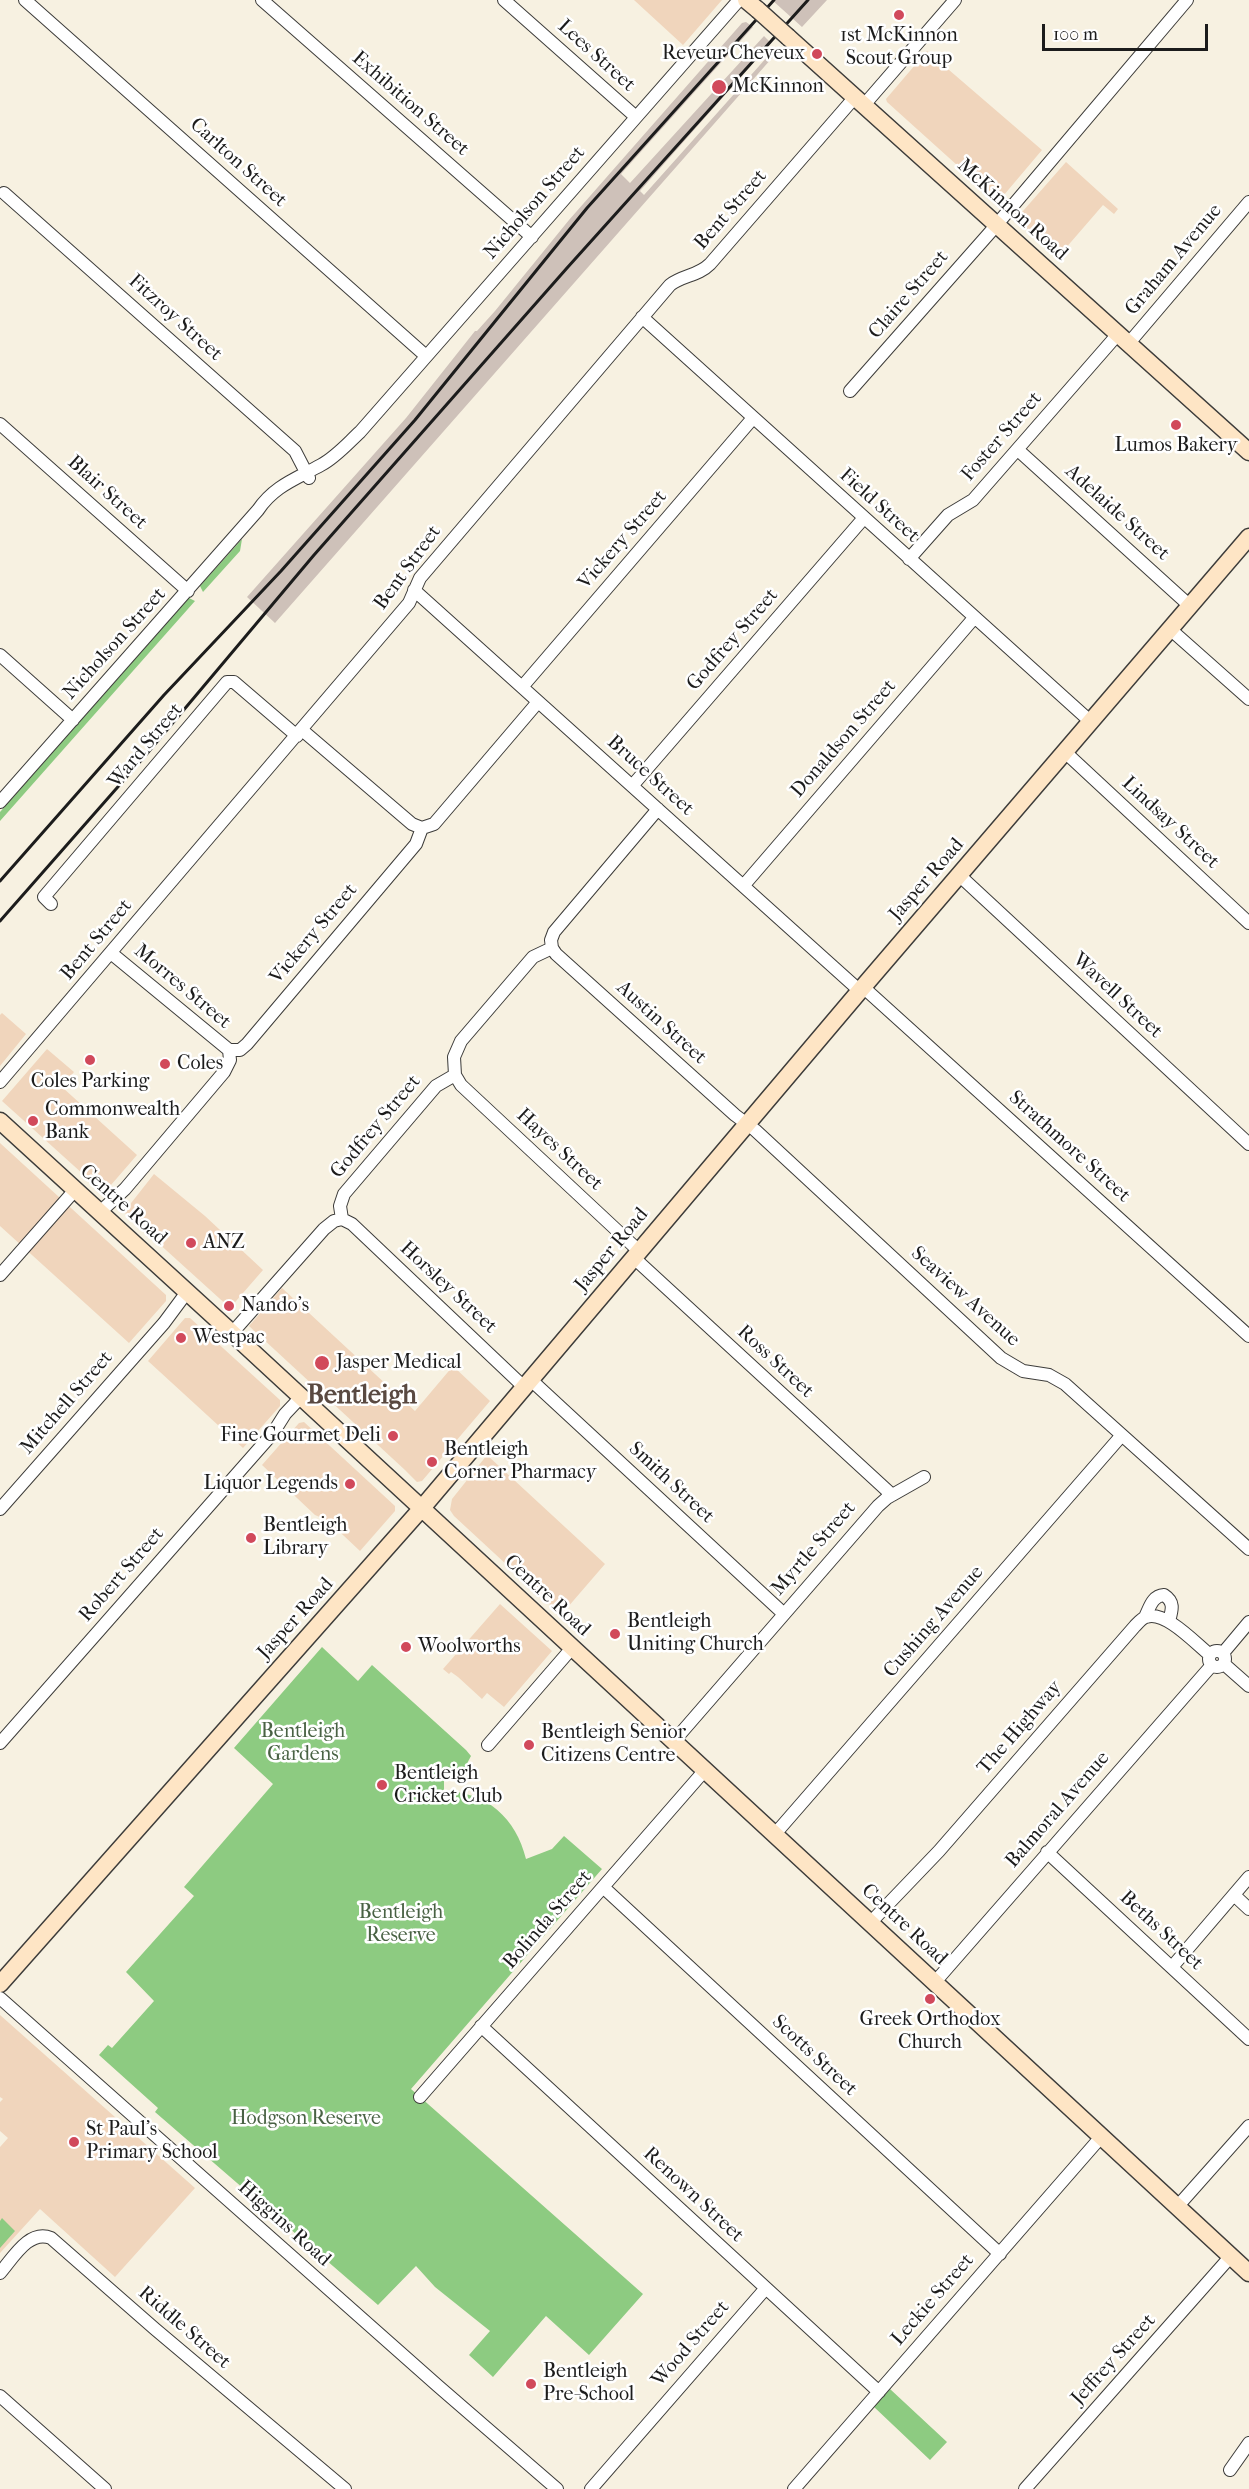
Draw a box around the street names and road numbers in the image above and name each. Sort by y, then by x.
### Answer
street label: Lees Street [552,15,640,97]
street label: Exhibition Street [347,47,473,161]
street label: Carlton Street [185,113,291,213]
street label: Nicholson Street [479,141,591,265]
street label: McKinnon Road [952,154,1072,266]
street label: Bent Street [690,165,772,255]
street label: Graham Avenue [1120,199,1228,321]
street label: Claire Street [864,246,954,344]
street label: Fitzroy Street [123,270,227,366]
street label: Foster Street [957,387,1047,487]
street label: Blair Street [62,451,152,535]
street label: Adelaide Street [1060,460,1174,566]
street label: Field Street [834,464,924,548]
street label: Vickery Street [573,485,673,595]
street label: Bent Street [369,521,447,615]
street label: Nicholson Street [59,583,171,705]
street label: Godfrey Street [682,584,784,696]
street label: Donaldson Street [786,675,902,803]
street label: Ward Street [103,699,189,793]
street label: Bruce Street [602,731,698,821]
street label: Lindsay Street [1116,772,1224,874]
street label: Jasper Road [885,834,969,926]
street label: Vickery Street [265,879,363,989]
street label: Bent Street [56,895,138,985]
street label: Morres Street [129,939,235,1035]
street label: Wavell Street [1067,948,1167,1044]
street label: Austin Street [611,976,711,1070]
street label: Godfrey Street [326,1070,426,1184]
street label: Strathmore Street [1003,1086,1135,1208]
street label: Hayes Street [511,1104,607,1196]
street label: Centre Road [74,1160,172,1250]
street label: Jasper Road [570,1203,654,1297]
street label: Horsley Street [394,1237,502,1339]
street label: Seaview Avenue [906,1242,1024,1352]
street label: Ross Street [732,1320,818,1404]
street label: Mitchell Street [16,1346,118,1460]
street label: Smith Street [623,1437,719,1529]
street label: Myrtle Street [767,1497,861,1601]
street label: Robert Street [74,1523,170,1627]
street label: Centre Road [499,1550,595,1642]
street label: Cushing Avenue [879,1561,989,1683]
street label: Jasper Road [253,1573,339,1665]
street label: The Highway [973,1676,1067,1780]
street label: Balmoral Avenue [1001,1747,1115,1873]
street label: Bolinda Street [499,1866,597,1974]
street label: Centre Road [856,1879,952,1971]
street label: Beths Street [1114,1886,1208,1976]
street label: Scotts Street [766,2010,862,2102]
street label: Renown Street [638,2142,748,2248]
street label: Higgins Road [233,2176,335,2272]
street label: Leckie Street [887,2249,979,2351]
street label: Riddle Street [133,2281,235,2375]
street label: Wood Street [647,2296,735,2392]
street label: Jeffrey Street [1067,2309,1161,2411]

